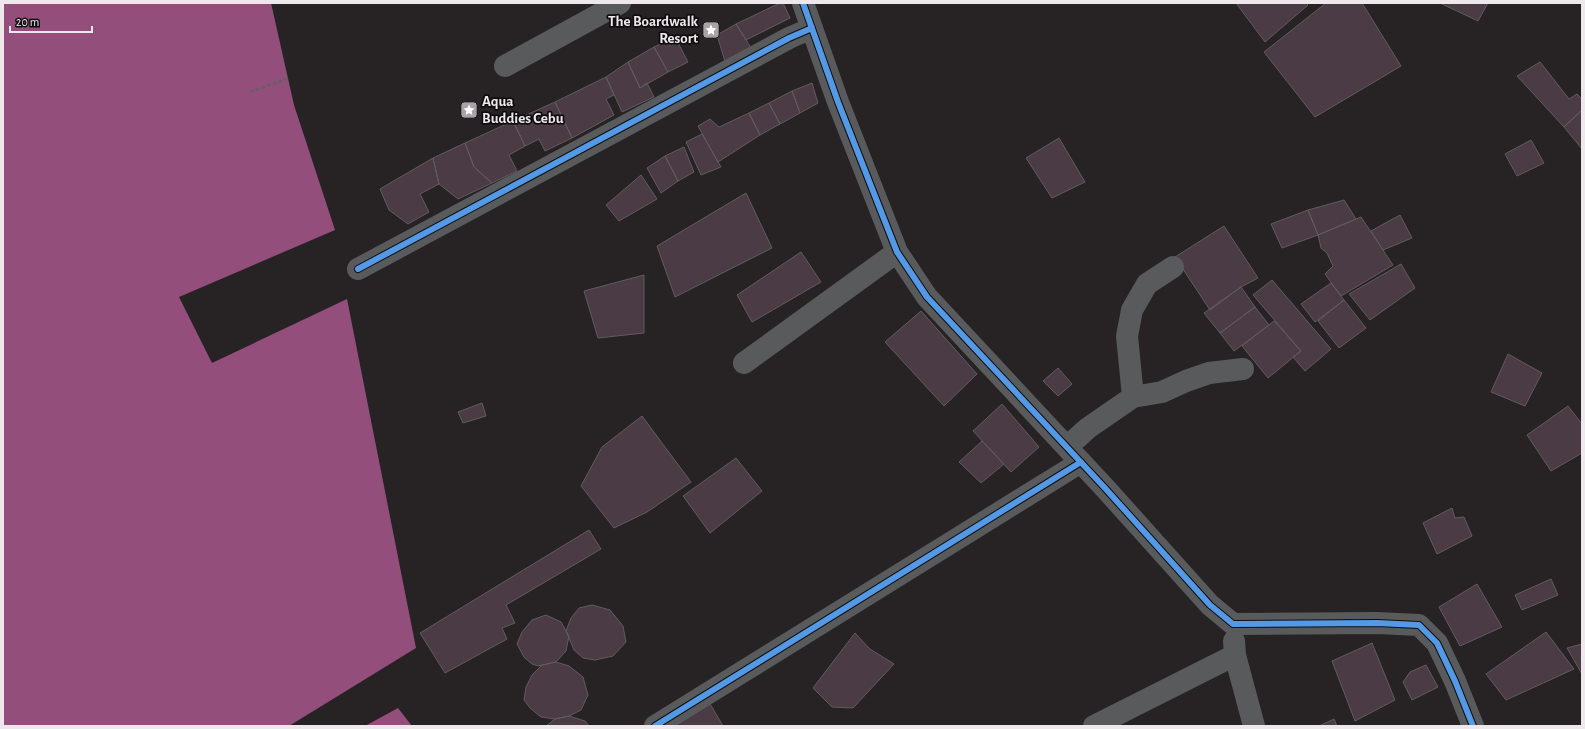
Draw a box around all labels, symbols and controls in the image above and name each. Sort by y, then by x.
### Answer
scale bar [10,8,92,34]
place label: The Boardwalk Resort [608,14,699,46]
text: 20 m [16,16,39,28]
place icon: The Boardwalk Resort [701,20,721,40]
place label: Aqua Buddies Cebu [482,94,564,126]
place icon: Aqua Buddies Cebu [459,100,479,120]

